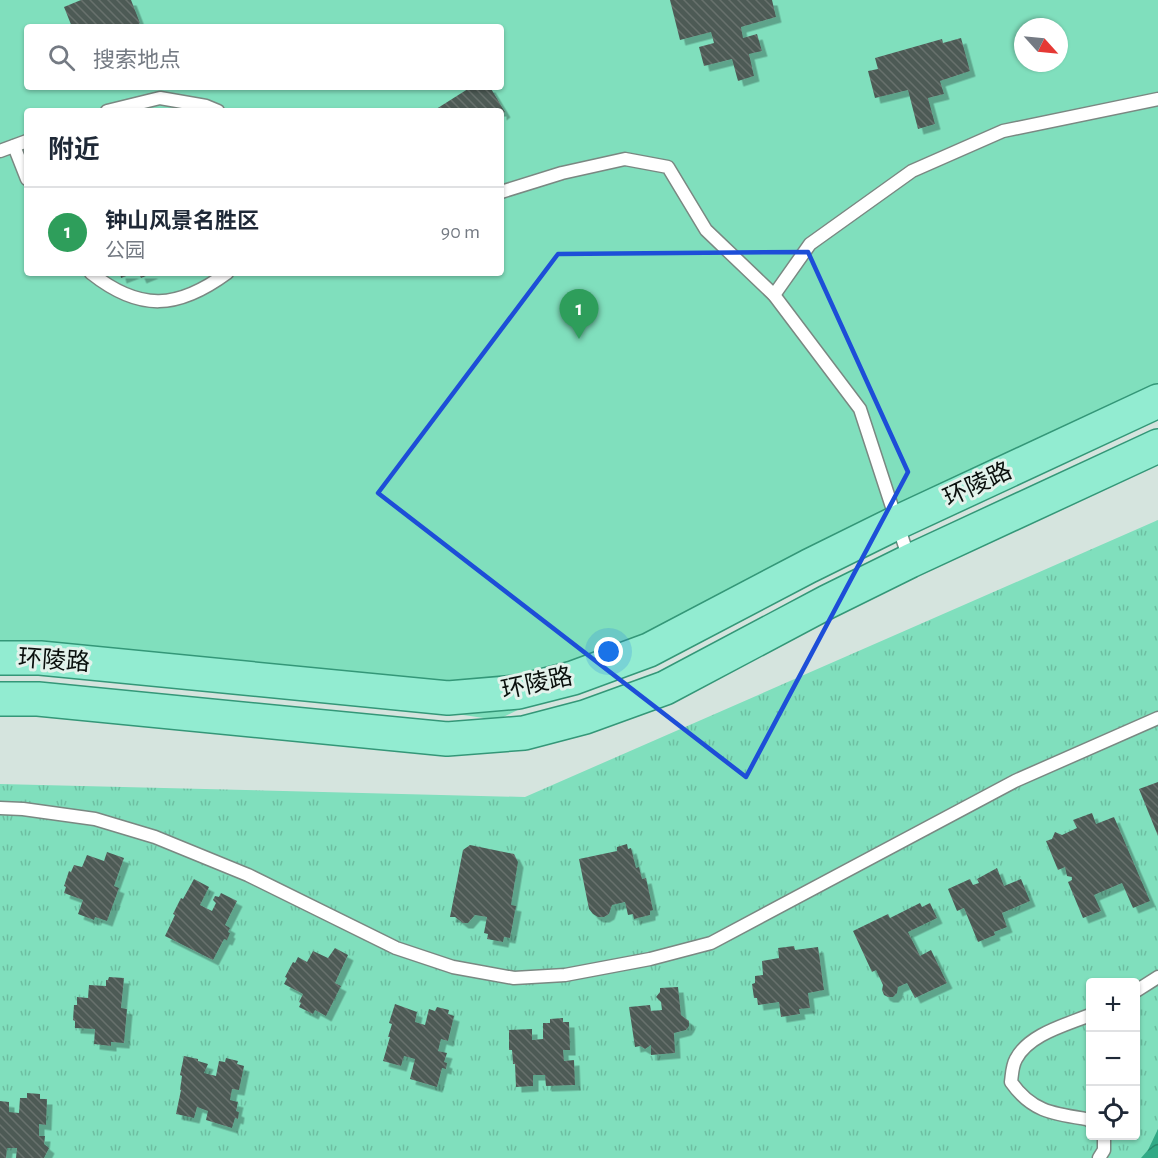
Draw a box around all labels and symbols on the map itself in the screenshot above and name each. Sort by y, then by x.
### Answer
north arrow [1014,18,1068,72]
pin: 1 [560,290,598,339]
street label: 环陵路 [939,457,1016,511]
your location [594,637,623,666]
street label: 环陵路 [17,645,91,675]
street label: 环陵路 [499,663,575,703]

